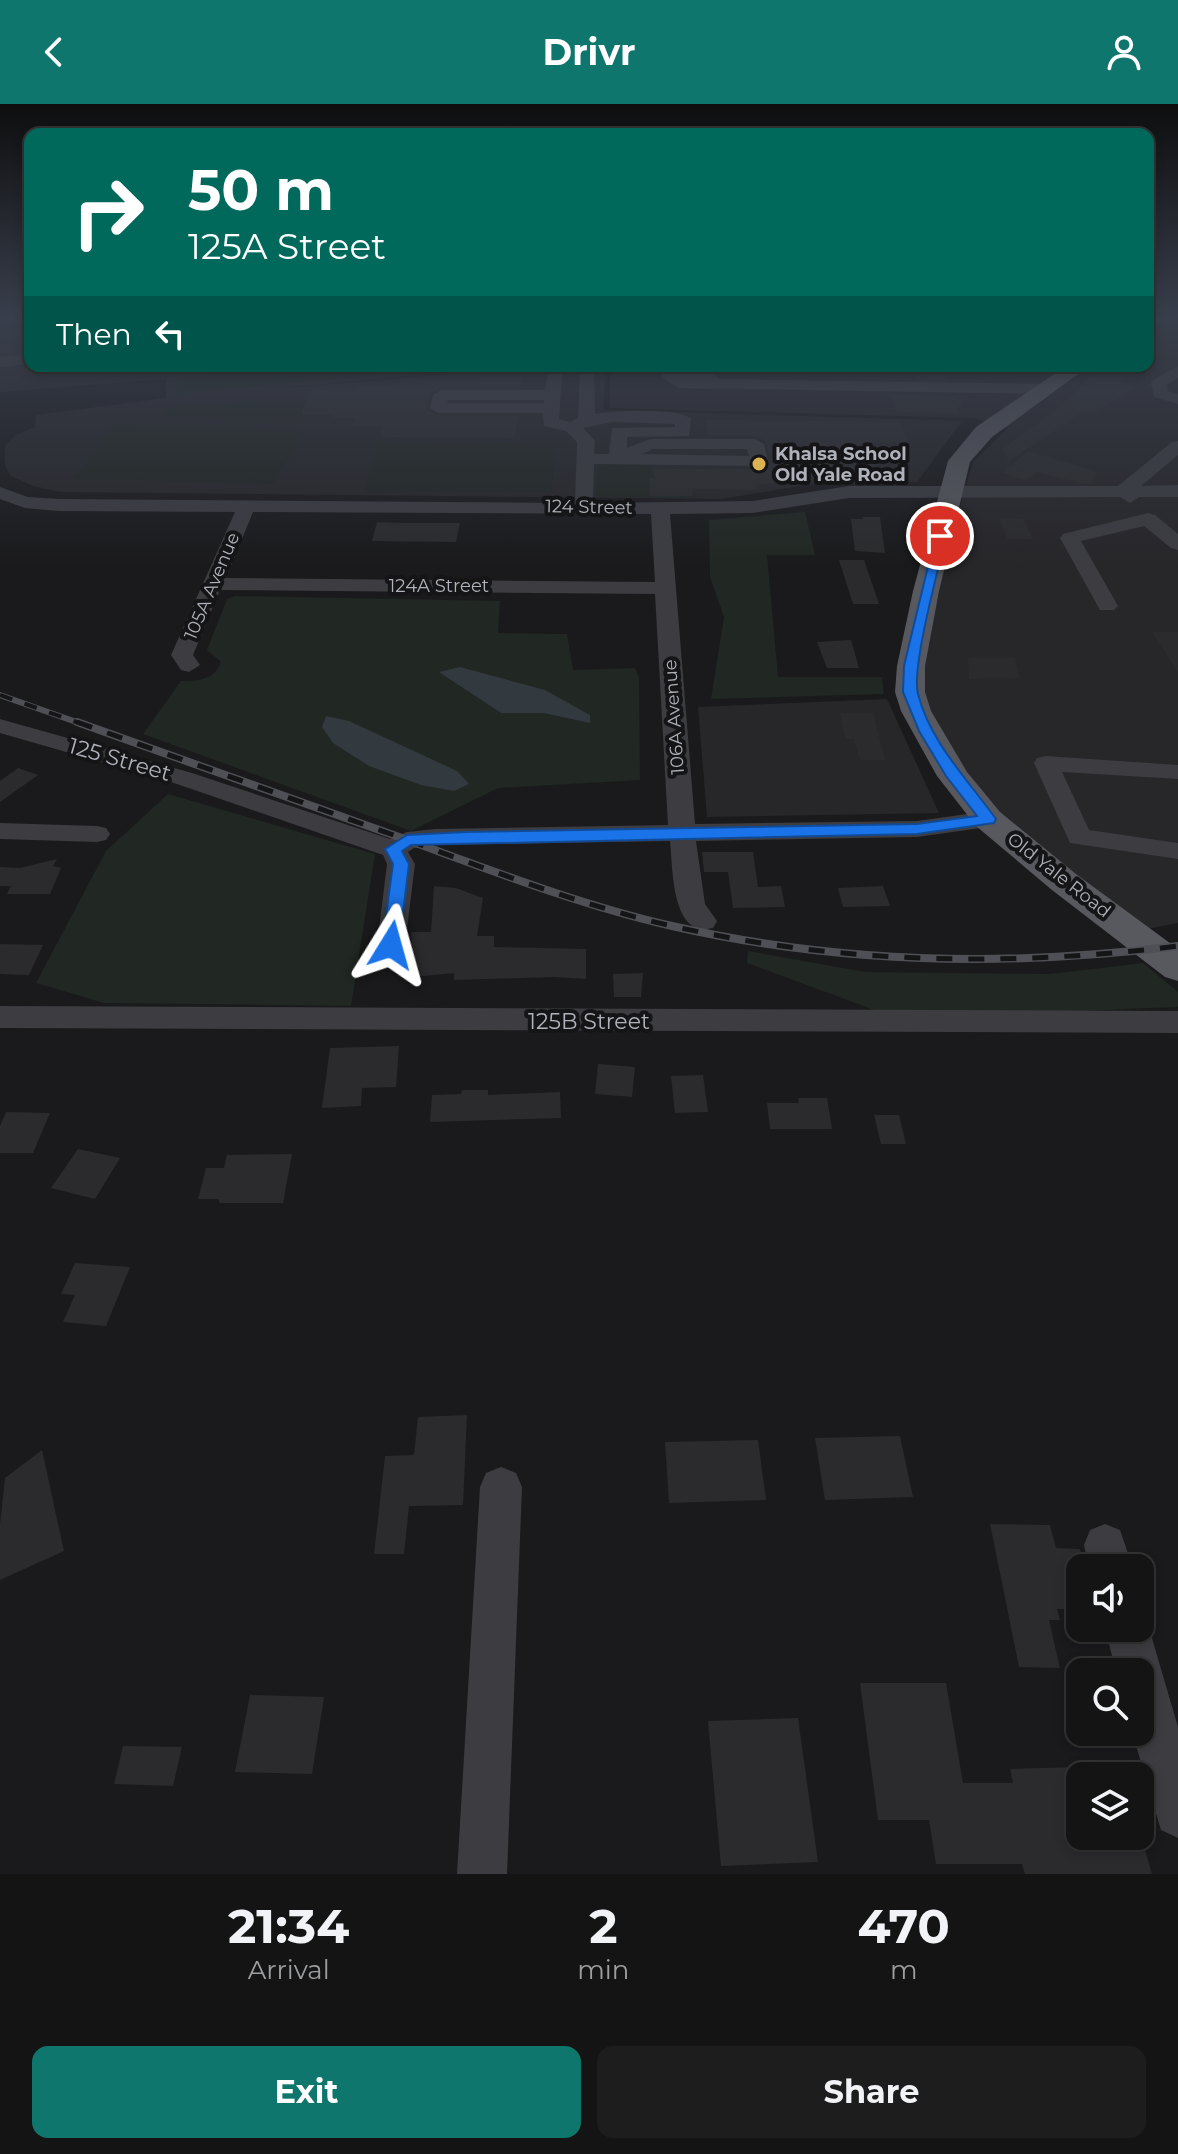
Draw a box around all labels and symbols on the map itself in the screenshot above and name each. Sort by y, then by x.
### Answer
place label: Khalsa School Old Yale Road [775,443,907,486]
marker: Khalsa School Old Yale Road [750,455,768,473]
street label: 124 Street [545,495,633,519]
pin [906,502,974,570]
street label: 105A Avenue [180,529,244,643]
street label: 124A Street [389,575,489,597]
street label: 106A Avenue [659,659,689,775]
street label: 125 Street [66,732,174,787]
street label: Old Yale Road [1003,828,1115,922]
position arrow [349,903,433,987]
street label: 125B Street [528,1008,650,1035]

